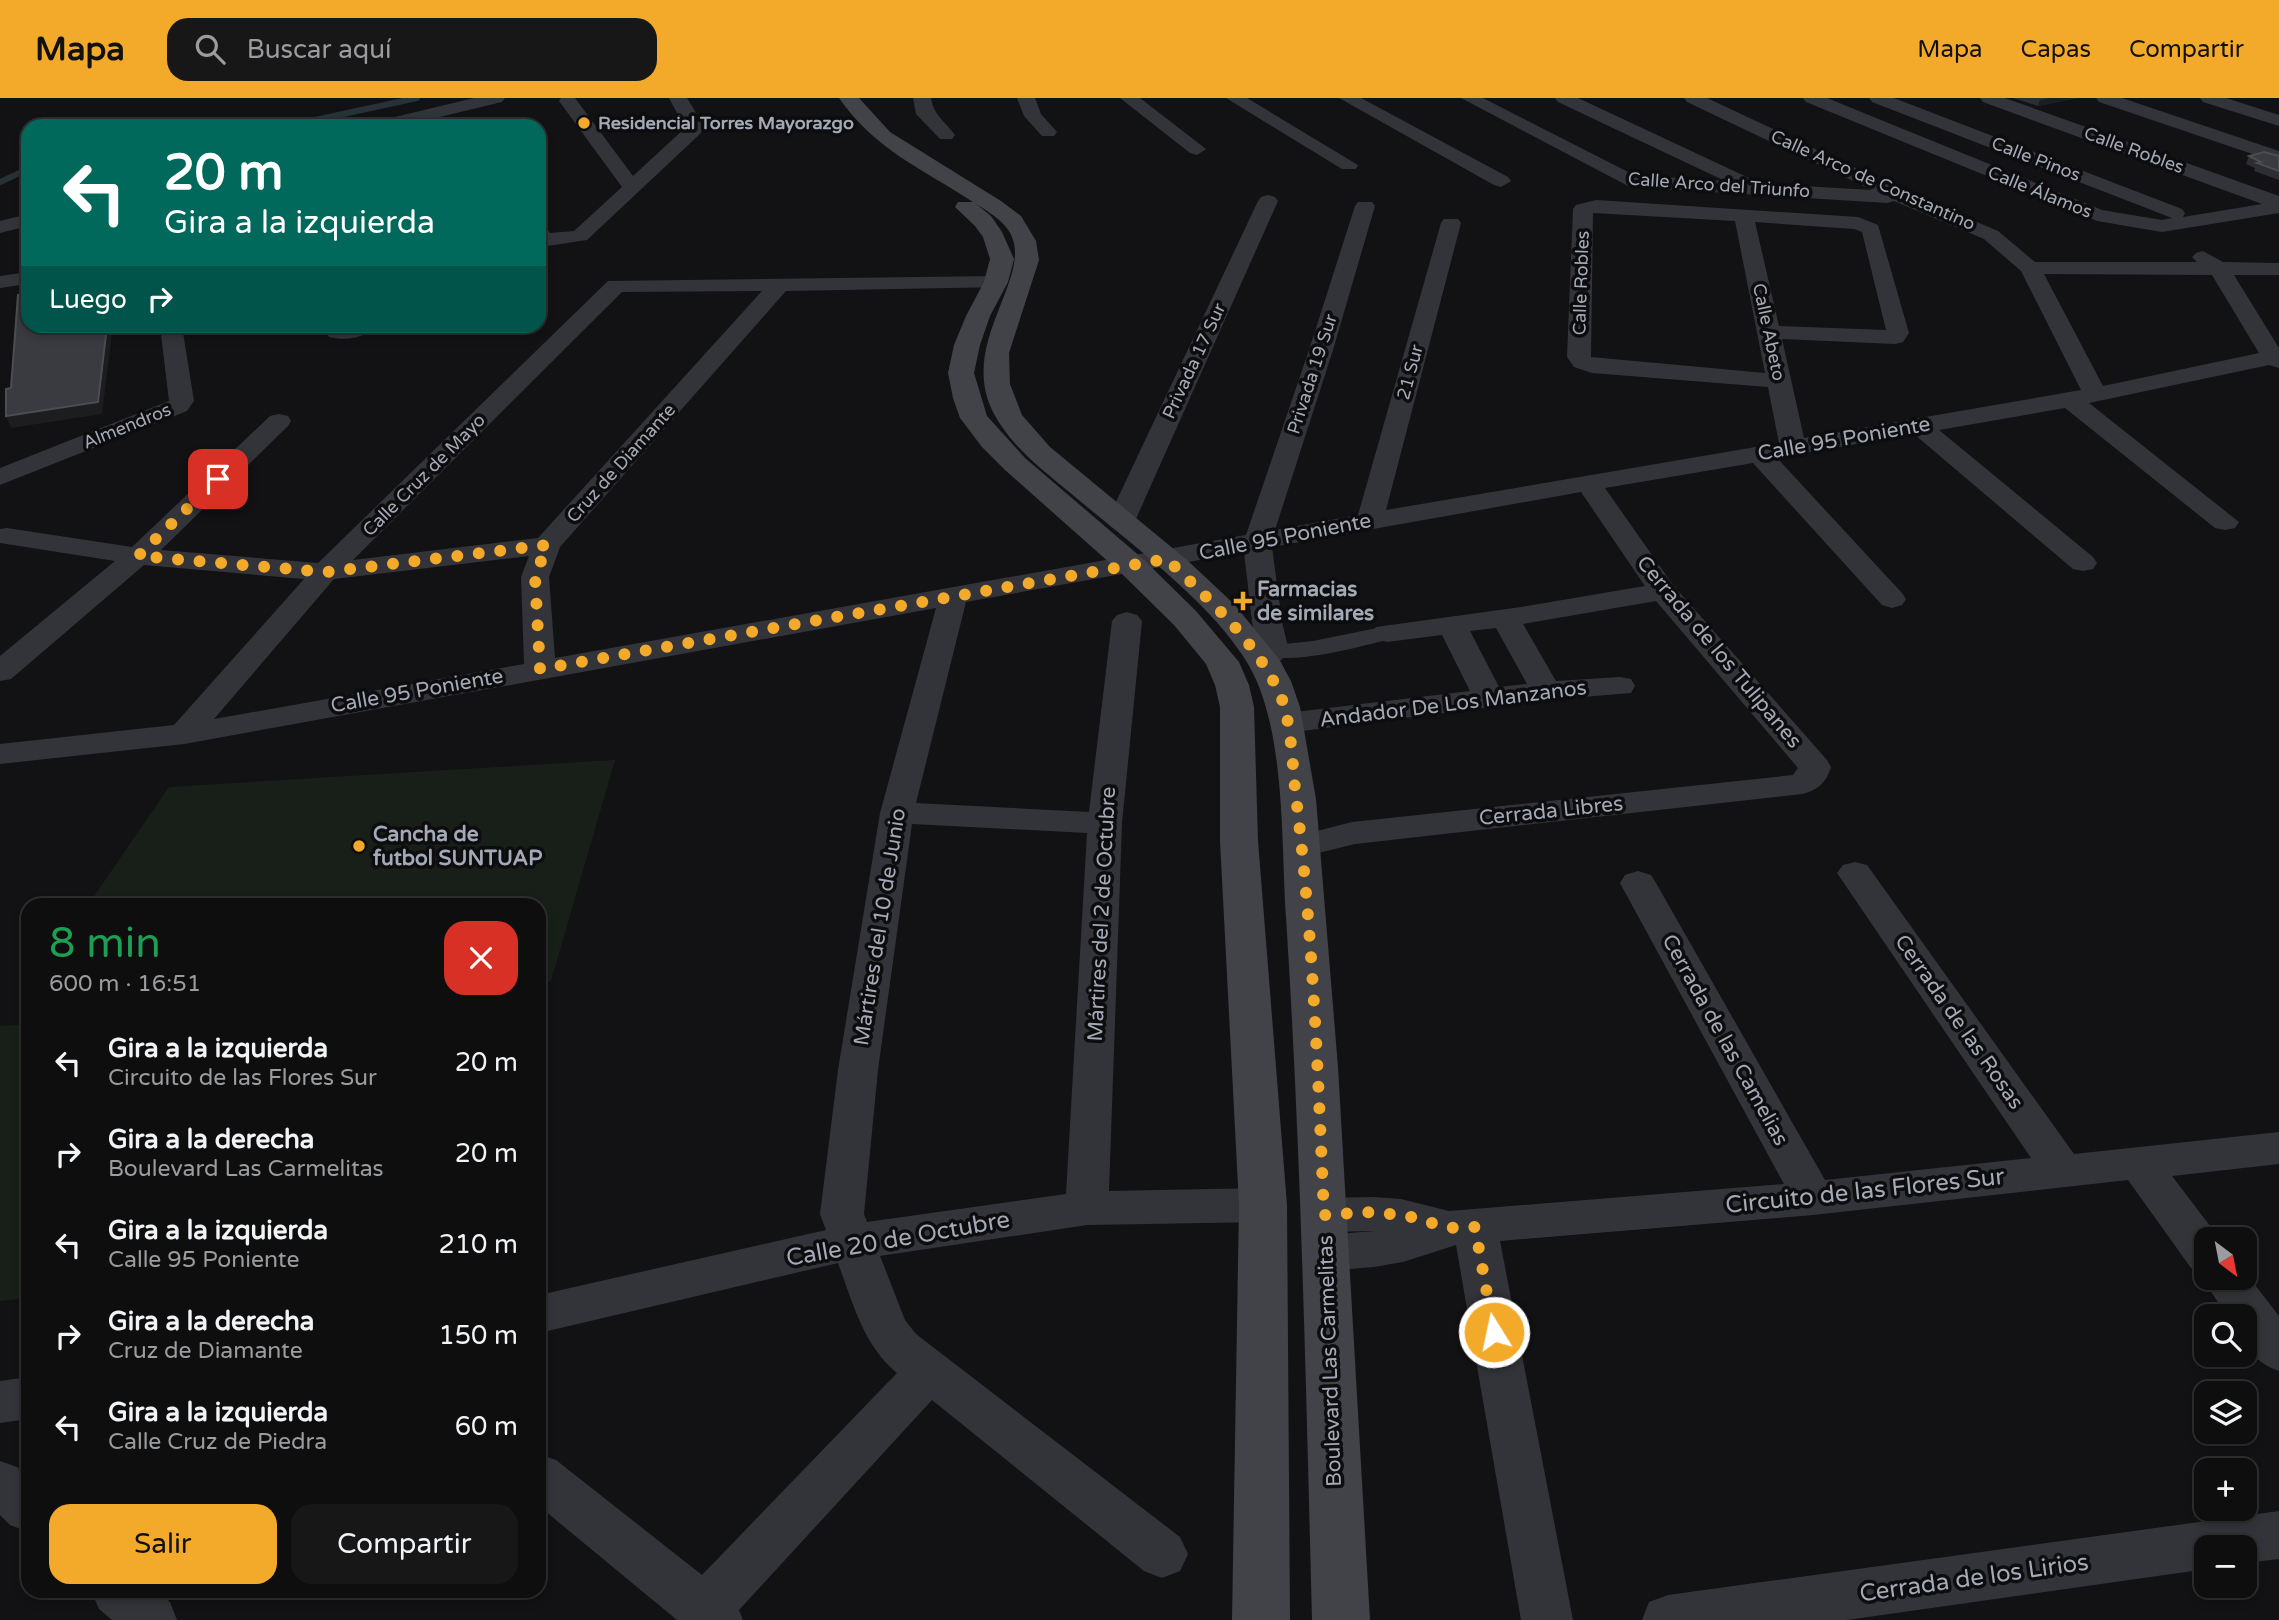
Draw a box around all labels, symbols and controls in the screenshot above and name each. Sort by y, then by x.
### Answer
search box [167,18,657,81]
text: Mapa [35,30,125,69]
icon: search [191,30,229,68]
text: Buscar aquí [247,34,391,65]
text: Mapa [1917,35,1983,64]
text: Capas [2021,35,2091,64]
text: Compartir [2129,35,2244,64]
place label: Residencial Torres Mayorazgo [598,112,854,134]
marker: Residencial Torres Mayorazgo [576,115,592,131]
street label: Calle Robles [2081,122,2187,178]
street label: Calle Arco de Constantino [1767,125,1979,235]
street label: Calle Pinos [1988,132,2084,186]
text: 20 m [164,144,283,203]
icon: left [49,147,140,238]
street label: Calle Álamos [1985,161,2095,223]
street label: Calle Arco del Triunfo [1627,168,1811,202]
text: Gira a la izquierda [164,204,435,242]
street label: Calle Robles [1568,230,1594,336]
icon: right [141,280,179,318]
street label: Calle Abeto [1748,281,1790,383]
text: Luego [49,284,127,315]
street label: Privada 17 Sur [1158,300,1230,422]
street label: Privada 19 Sur [1282,311,1342,437]
street label: 21 Sur [1392,342,1428,402]
street label: Almendros [80,398,174,454]
street label: Cruz de Diamante [562,399,680,527]
street label: Calle Cruz de Mayo [358,409,490,541]
street label: Calle 95 Poniente [1756,411,1932,466]
pin [188,449,248,509]
icon: arrive [199,460,237,498]
street label: Calle 95 Poniente [1197,508,1373,566]
street label: Cerrada de los Tulipanes [1631,551,1807,753]
place label: Farmacias de similares [1257,577,1374,626]
marker: Farmacias de similares [1235,593,1251,609]
street label: Calle 95 Poniente [329,663,505,718]
street label: Andador De Los Manzanos [1318,675,1588,733]
street label: Mártires del 2 de Octubre [1083,786,1121,1042]
street label: Cerrada Libres [1478,791,1624,831]
street label: Mártires del 10 de Junio [849,806,911,1048]
place label: Cancha de futbol SUNTUAP [373,822,542,871]
marker: Cancha de futbol SUNTUAP [351,838,367,854]
text: 8 min [49,918,161,969]
button: close [444,921,518,995]
street label: Cerrada de las Camelias [1656,930,1794,1150]
street label: Cerrada de las Rosas [1889,930,2029,1114]
text: 600 m · 16:51 [49,970,201,998]
text: Gira a la izquierda [108,1033,328,1064]
icon: left [49,1044,87,1082]
text: 20 m [455,1047,518,1078]
text: Circuito de las Flores Sur [108,1064,377,1092]
text: Gira a la derecha [108,1124,314,1155]
icon: right [49,1135,87,1173]
text: 20 m [455,1138,518,1169]
text: Boulevard Las Carmelitas [108,1155,384,1183]
street label: Circuito de las Flores Sur [1724,1162,2007,1220]
street label: Calle 20 de Octubre [784,1205,1012,1273]
text: Gira a la izquierda [108,1215,328,1246]
icon: left [49,1226,87,1264]
north arrow [2194,1227,2258,1290]
map controls [2194,1227,2257,1598]
text: 210 m [438,1229,518,1260]
street label: Boulevard Las Carmelitas [1313,1235,1347,1487]
text: Calle 95 Poniente [108,1246,299,1274]
position arrow [1457,1295,1531,1369]
button: search [2194,1304,2257,1367]
text: Gira a la derecha [108,1306,314,1337]
icon: right [49,1317,87,1355]
text: 150 m [438,1320,518,1351]
text: Cruz de Diamante [108,1337,303,1365]
button: layers [2194,1381,2257,1444]
text: Gira a la izquierda [108,1397,328,1428]
icon: left [49,1408,87,1446]
text: 60 m [455,1411,518,1442]
text: Calle Cruz de Piedra [108,1428,327,1456]
button: + [2194,1458,2257,1521]
button: Salir [49,1504,277,1584]
button: Compartir [291,1504,518,1584]
button: − [2194,1535,2257,1598]
street label: Cerrada de los Lirios [1858,1548,2090,1608]

